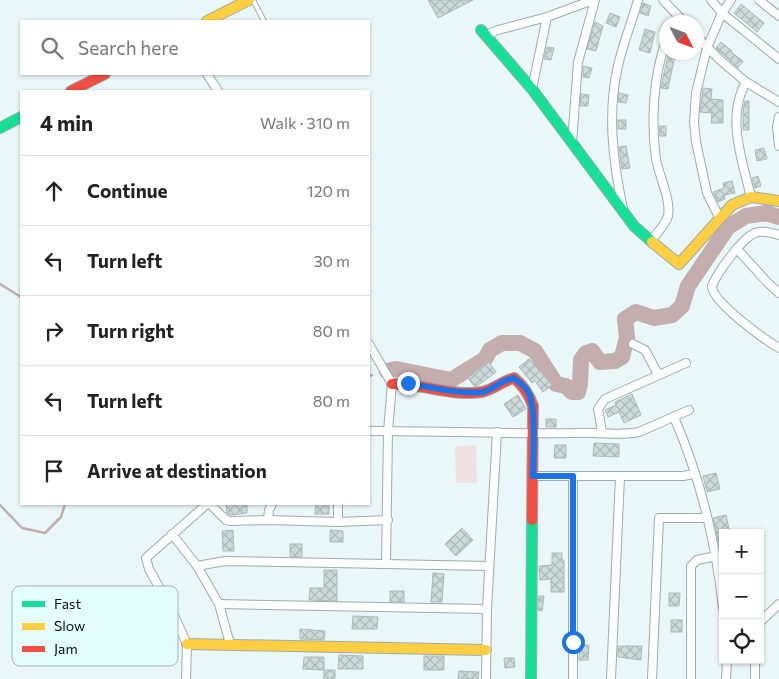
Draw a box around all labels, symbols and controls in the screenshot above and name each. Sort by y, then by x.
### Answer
north arrow [659,15,704,60]
search box [20,20,370,75]
icon: search [38,34,66,62]
text: Search here [78,36,178,59]
text: 4 min [40,110,93,135]
text: Walk · 310 m [260,113,350,132]
icon: ahead [40,177,68,205]
text: Continue [87,179,167,202]
text: 120 m [307,181,350,200]
icon: left [40,247,68,275]
text: Turn left [87,249,162,272]
text: 30 m [313,251,350,270]
icon: right [40,317,68,345]
text: Turn right [87,319,174,342]
text: 80 m [313,321,350,340]
route end [397,372,420,395]
icon: left [40,387,68,415]
text: Turn left [87,389,162,412]
text: 80 m [313,391,350,410]
icon: arrive [40,457,68,485]
text: Arrive at destination [87,459,267,482]
map controls [719,529,764,664]
button: + [719,529,764,574]
button: − [719,574,764,619]
legend [12,586,178,666]
text: Fast [54,595,81,612]
text: Slow [54,617,85,634]
button: locate [719,619,764,664]
route start [562,631,585,654]
text: Jam [54,640,78,657]

